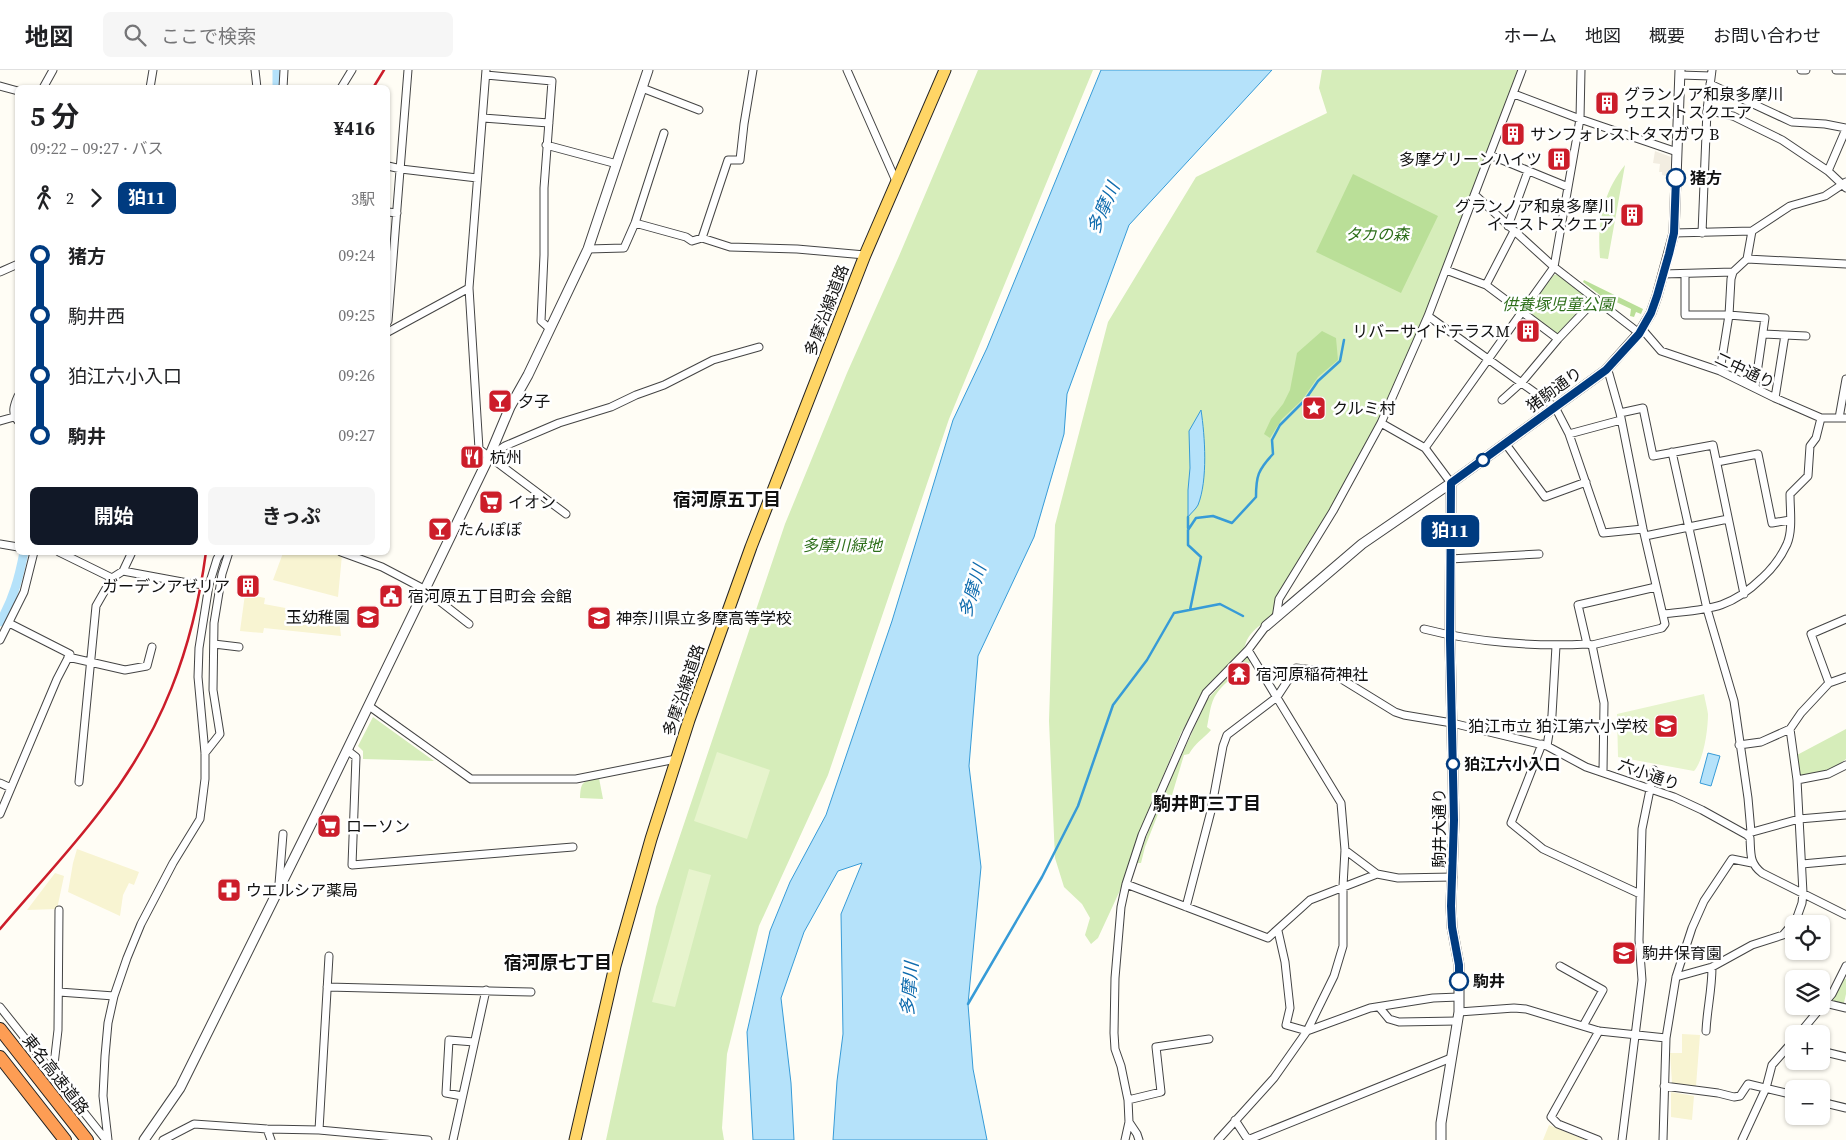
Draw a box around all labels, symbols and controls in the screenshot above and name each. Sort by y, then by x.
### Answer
search box [103,12,453,57]
text: 地図 [25,20,73,53]
icon: search [121,21,149,49]
text: ここで検索 [161,23,256,49]
text: ホーム [1504,23,1557,48]
text: 地図 [1585,23,1621,48]
text: 概要 [1649,23,1685,48]
text: お問い合わせ [1713,23,1821,48]
place label: グランノア和泉多摩川 ウエストスクエア [1624,83,1783,123]
building icon: グランノア和泉多摩川 ウエストスクエア [1594,90,1620,116]
text: 5 分 [30,97,79,135]
text: ¥416 [334,115,375,141]
building icon: サンフォレストタマガワ B [1500,121,1526,147]
place label: サンフォレストタマガワ B [1530,123,1719,145]
text: 09:22 – 09:27 · バス [30,137,164,159]
building icon: 多摩グリーンハイツ [1546,146,1572,172]
place label: 多摩グリーンハイツ [1399,148,1542,170]
place label: 猪方 [1690,167,1722,189]
marker: 猪方 [1666,168,1686,188]
water label: 多摩川 [1081,176,1126,238]
icon: walk [30,184,58,212]
icon: forward [82,184,110,212]
text: 狛11 [128,185,166,210]
text: 2 [66,187,74,209]
text: 3駅 [351,188,375,210]
place label: グランノア和泉多摩川 イーストスクエア [1455,195,1614,235]
building icon: グランノア和泉多摩川 イーストスクエア [1619,202,1645,228]
park label: タカの森 [1345,223,1411,245]
text: 猪方 [68,243,106,269]
text: 09:24 [338,244,375,266]
street label: 多摩沿線道路 [799,261,853,359]
park label: 供養塚児童公園 [1502,293,1616,315]
text: 駒井西 [68,303,125,329]
text: 09:25 [338,304,375,326]
building icon: リバーサイドテラスM [1515,318,1541,344]
place label: リバーサイドテラスM [1352,320,1510,342]
street label: 二中通り [1711,347,1779,393]
street label: 猪駒通り [1522,361,1586,417]
text: 狛江六小入口 [68,363,182,389]
text: 09:26 [338,364,375,386]
bar icon: 夕子 [487,388,513,414]
place label: 夕子 [518,390,550,412]
place icon: クルミ村 [1301,395,1327,421]
place label: クルミ村 [1332,397,1396,419]
text: 駒井 [68,423,106,449]
text: 09:27 [338,424,375,446]
restaurant icon: 杭州 [459,444,485,470]
place label: 杭州 [490,446,522,468]
unlabelled marker [1476,453,1490,467]
button: 開始 [30,487,198,545]
button: きっぷ [208,487,375,545]
district label: 宿河原五丁目 [673,487,781,512]
supermarket icon: イオン [478,489,504,515]
place label: イオン [508,491,556,513]
line badge: 狛11 [1421,515,1479,547]
bar icon: たんぽぽ [427,516,453,542]
place label: たんぽぽ [458,518,522,540]
text: 狛11 [1431,518,1469,543]
park label: 多摩川緑地 [802,534,884,556]
water label: 多摩川 [952,560,992,620]
building icon: ガーデンアゼリア [235,573,261,599]
place label: ガーデンアゼリア [102,575,230,597]
public building icon: 宿河原五丁目町会 会館 [378,583,404,609]
place label: 宿河原五丁目町会 会館 [408,585,572,607]
school or university icon: 玉幼稚園 [355,604,381,630]
school or university icon: 神奈川県立多摩高等学校 [586,605,612,631]
place label: 玉幼稚園 [286,606,350,628]
place label: 神奈川県立多摩高等学校 [616,607,792,629]
street label: 多摩沿線道路 [657,641,709,739]
temple icon: 宿河原稲荷神社 [1226,661,1252,687]
place label: 宿河原稲荷神社 [1256,663,1368,685]
school or university icon: 狛江市立 狛江第六小学校 [1653,713,1679,739]
place label: 狛江市立 狛江第六小学校 [1468,715,1648,737]
place label: 狛江六小入口 [1464,753,1560,775]
street label: 六小通り [1615,753,1683,795]
marker: 狛江六小入口 [1446,757,1460,771]
street label: 駒井大通り [1428,788,1450,868]
district label: 駒井町三丁目 [1153,791,1261,816]
supermarket icon: ローソン [316,813,342,839]
place label: ローソン [346,815,410,837]
pharmacy icon: ウエルシア薬局 [216,877,242,903]
place label: ウエルシア薬局 [246,879,358,901]
map controls [1785,915,1830,1125]
button: locate [1785,915,1830,960]
school or university icon: 駒井保育園 [1611,940,1637,966]
place label: 駒井保育園 [1642,942,1722,964]
district label: 宿河原七丁目 [504,950,612,975]
water label: 多摩川 [894,959,924,1017]
place label: 駒井 [1473,970,1505,992]
button: layers [1785,970,1830,1015]
marker: 駒井 [1449,971,1469,991]
button: + [1785,1025,1830,1070]
street label: 東名高速道路 [18,1029,94,1119]
button: − [1785,1080,1830,1125]

